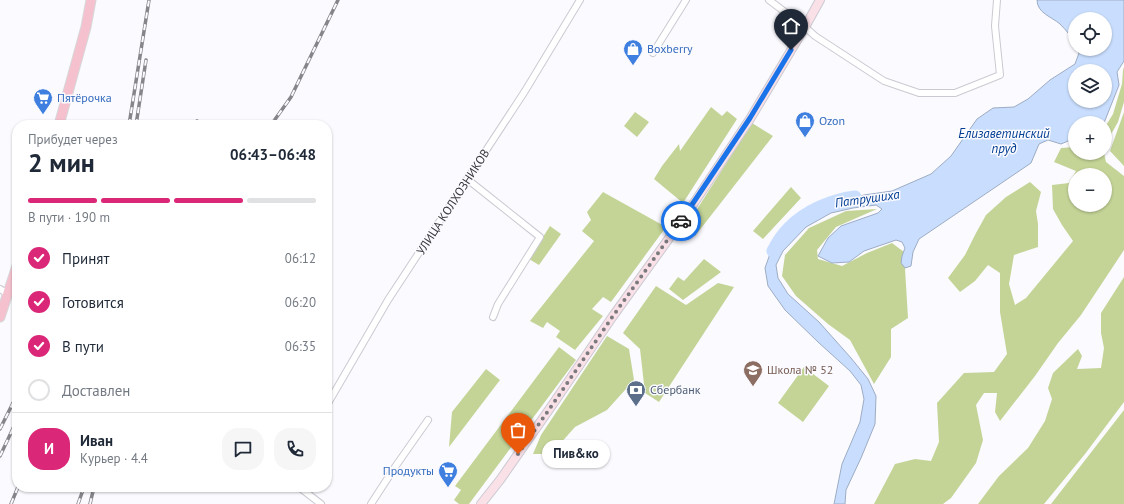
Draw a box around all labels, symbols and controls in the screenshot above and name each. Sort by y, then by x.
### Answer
pin [774,9,808,50]
map controls [1068,12,1112,212]
button: locate [1068,12,1112,56]
icon: home [780,15,802,37]
shop icon: Boxberry [622,38,644,66]
place label: Boxberry [647,41,693,56]
button: layers [1068,64,1112,108]
supermarket icon: Пятёрочка [32,87,54,115]
place label: Пятёрочка [57,90,112,105]
shop icon: Ozon [794,110,816,138]
place label: Ozon [819,113,845,128]
button: + [1068,116,1112,160]
water label: Елизаветинский пруд [958,125,1050,157]
text: Прибудет через [28,131,118,148]
text: 06:43–06:48 [230,145,316,164]
text: 2 мин [28,146,95,179]
street label: УЛИЦА КОЛХОЗНИКОВ [413,146,492,257]
button: − [1068,168,1112,212]
water label: Патрушиха [834,185,901,211]
courier [661,201,701,241]
text: В пути · 190 m [28,209,110,226]
icon: car [670,210,692,232]
icon: check [28,247,50,269]
text: Принят [62,249,109,268]
text: 06:12 [285,250,316,267]
icon: check [28,291,50,313]
text: Готовится [62,293,124,312]
text: 06:20 [285,294,316,311]
icon: check [28,335,50,357]
text: В пути [62,337,104,356]
text: 06:35 [285,338,316,355]
school or university icon: Школа № 52 [742,359,764,387]
place label: Школа № 52 [767,362,833,377]
bank icon: Сбербанк [625,379,647,407]
text: Доставлен [62,381,130,400]
place label: Сбербанк [650,382,701,397]
pin [501,413,535,454]
icon: bag [507,419,529,441]
button: chat [222,428,264,470]
button: phone [274,428,316,470]
text: Иван [80,431,113,450]
text: И [44,439,54,458]
callout: Пив&ко [542,440,610,468]
text: Пив&ко [553,445,599,462]
text: Курьер · 4.4 [80,450,148,467]
supermarket icon: Продукты [437,460,459,488]
place label: Продукты [383,463,434,478]

